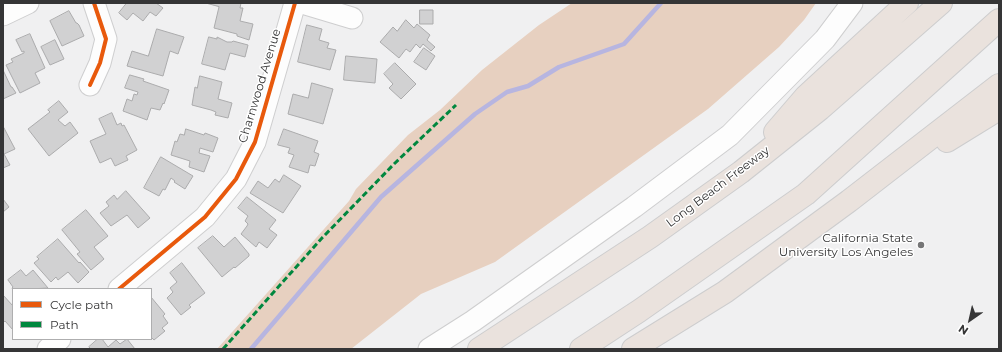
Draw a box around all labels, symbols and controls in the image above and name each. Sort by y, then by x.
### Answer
street label: Charnwood Avenue [236,27,284,145]
street label: Long Beach Freeway [664,144,772,230]
place label: California State University Los Angeles [779,231,913,259]
marker: California State University Los Angeles [916,240,926,250]
legend [12,288,152,340]
text: Cycle path [50,297,113,312]
north arrow [950,300,990,340]
text: Path [50,317,79,332]
text: N [956,322,971,338]

